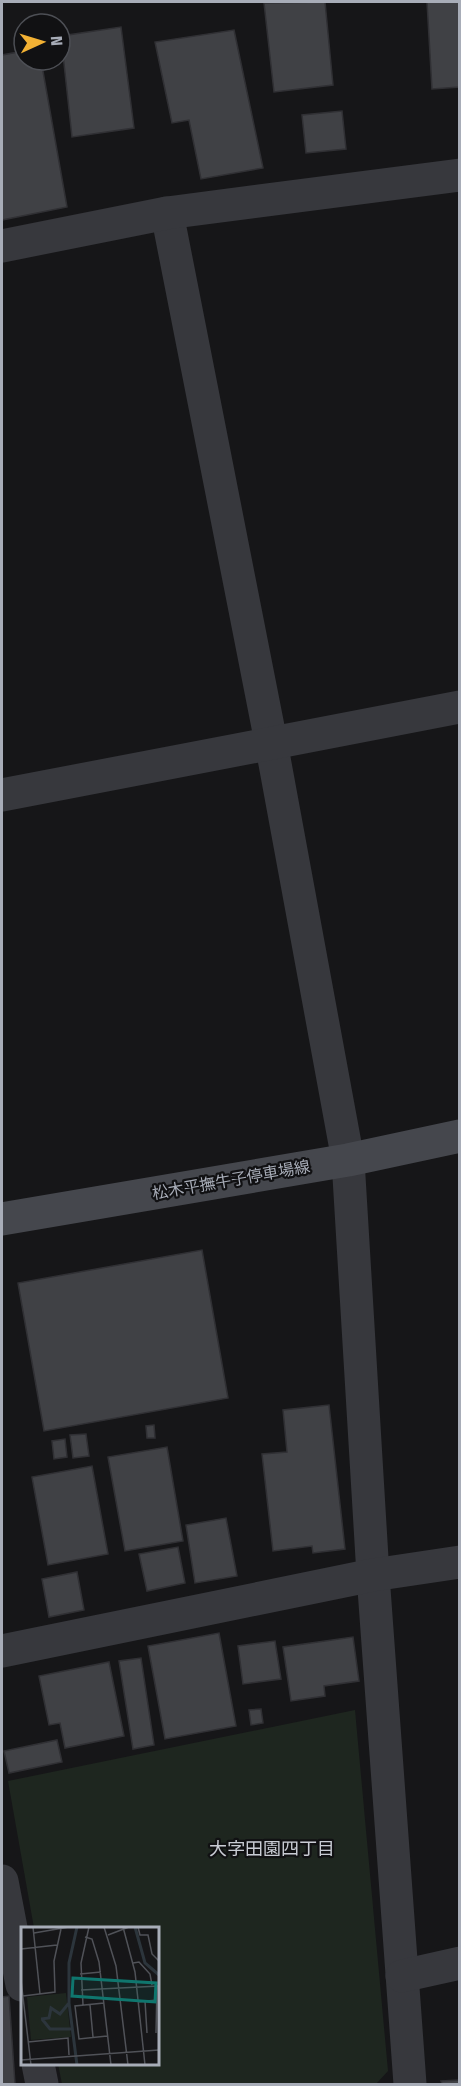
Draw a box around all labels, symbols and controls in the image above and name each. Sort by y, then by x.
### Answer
north arrow [12,12,72,72]
text: N [47,36,66,46]
street label: 松木平撫牛子停車場線 [151,1157,311,1203]
district label: 大字田園四丁目 [209,1838,335,1860]
inset map [21,1927,159,2065]

